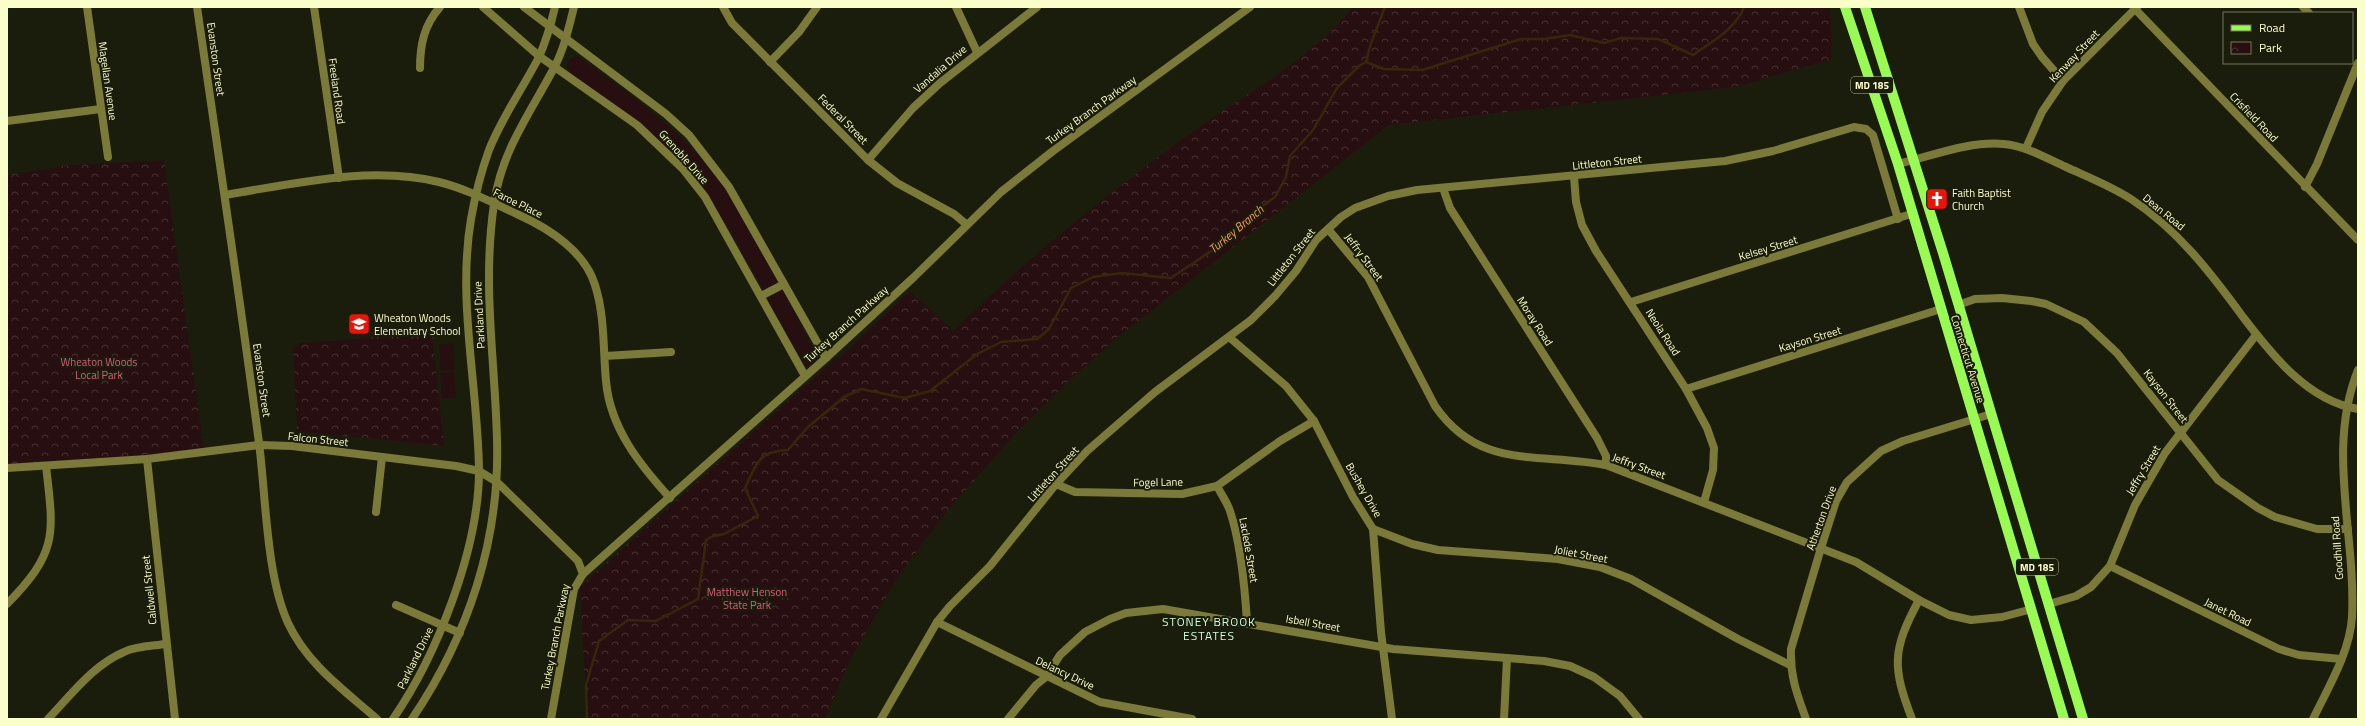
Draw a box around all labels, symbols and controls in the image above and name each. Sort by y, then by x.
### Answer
legend [2223,12,2353,64]
text: Road [2259,18,2285,37]
street label: Evanston Street [203,21,229,97]
street label: Kenway Street [2045,26,2103,86]
text: Park [2259,38,2282,57]
street label: Magellan Avenue [95,41,122,122]
street label: Vandalia Drive [910,41,970,97]
street label: Freeland Road [324,57,350,125]
street label: Turkey Branch Parkway [1043,71,1140,148]
road number: MD 185 [1851,77,1893,93]
street label: Crisfield Road [2226,89,2282,146]
street label: Federal Street [814,90,872,148]
street label: Grenoble Drive [655,126,713,188]
street label: Littleton Street [1571,150,1643,174]
street label: Faroe Place [491,184,546,222]
place label: Faith Baptist Church [1952,185,2011,214]
church icon: Faith Baptist Church [1924,186,1950,212]
street label: Dean Road [2139,190,2189,234]
water label: Turkey Branch [1204,200,1268,258]
street label: Littleton Street [1263,224,1319,289]
street label: Jeffry Street [1341,230,1387,284]
street label: Kelsey Street [1737,231,1800,265]
street label: Parkland Drive [469,281,489,349]
street label: Turkey Branch Parkway [800,281,892,366]
street label: Moray Road [1513,293,1557,349]
street label: Neola Road [1642,305,1684,359]
place label: Wheaton Woods Elementary School [374,310,461,339]
school or university icon: Wheaton Woods Elementary School [346,311,372,337]
street label: Connecticut Avenue [1947,313,1989,405]
street label: Kayson Street [1777,322,1843,356]
street label: Evanston Street [249,342,275,418]
park label: Wheaton Woods Local Park [61,354,137,383]
street label: Kayson Street [2140,366,2192,426]
street label: Falcon Street [287,428,349,450]
street label: Jeffry Street [2122,442,2164,498]
street label: Littleton Street [1024,443,1082,505]
street label: Jeffry Street [1610,449,1668,483]
street label: Bushey Drive [1342,460,1386,521]
street label: Fogel Lane [1133,474,1183,490]
street label: Atherton Drive [1802,483,1840,552]
street label: Goodhill Road [2327,515,2347,580]
street label: Laclede Street [1235,516,1263,584]
street label: Joliet Street [1553,541,1609,567]
street label: Caldwell Street [137,554,161,625]
road number: MD 185 [2016,559,2058,575]
street label: Turkey Branch Parkway [537,582,573,692]
park label: Matthew Henson State Park [707,584,787,613]
street label: Janet Road [2202,594,2254,630]
street label: Isbell Street [1285,610,1342,636]
district label: STONEY BROOK ESTATES [1162,612,1256,645]
street label: Parkland Drive [393,624,437,692]
street label: Delancy Drive [1033,652,1097,694]

